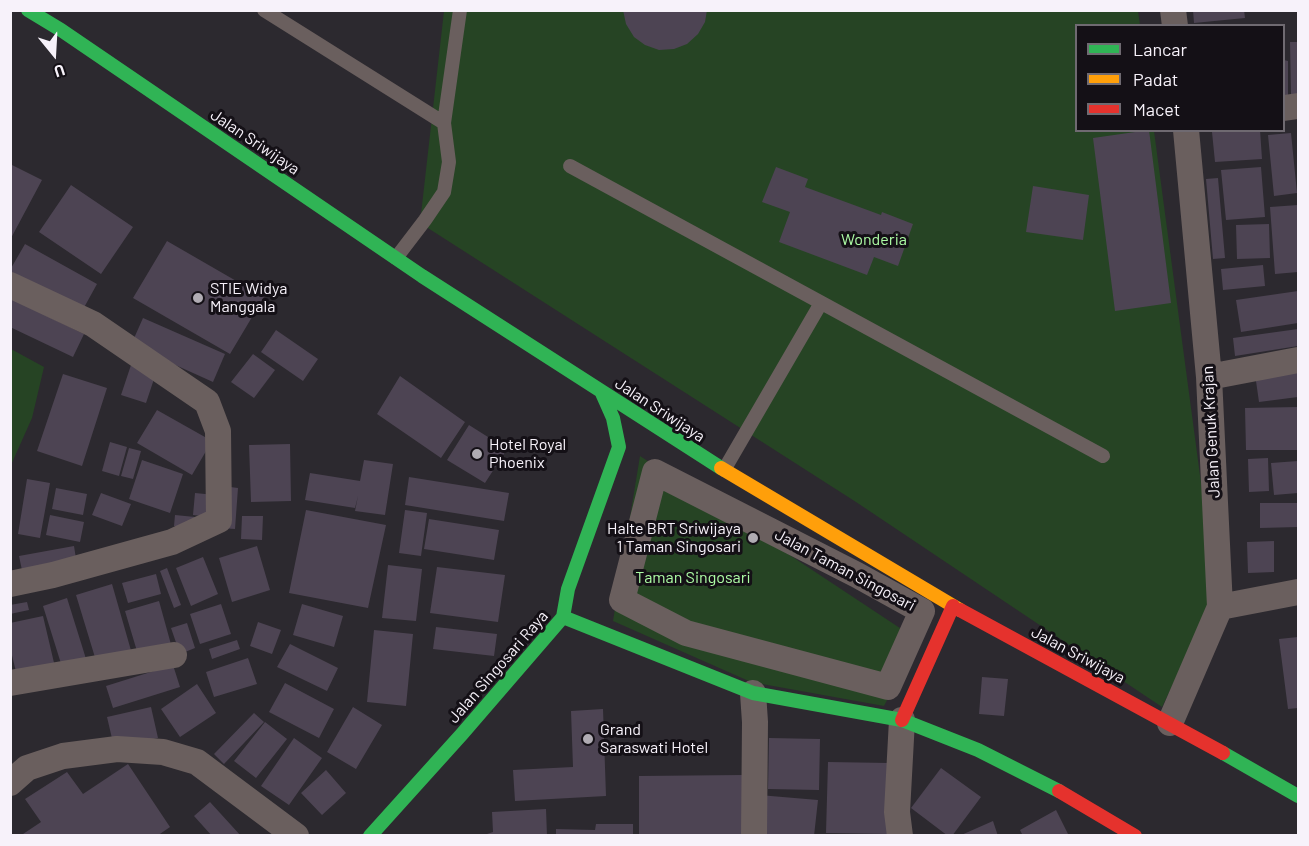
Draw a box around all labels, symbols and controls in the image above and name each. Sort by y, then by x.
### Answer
north arrow [24,24,84,84]
legend [1075,24,1285,132]
text: Lancar [1133,38,1187,60]
text: U [52,61,67,82]
text: Padat [1133,68,1178,90]
text: Macet [1133,98,1180,120]
street label: Jalan Sriwijaya [207,105,303,179]
park label: Wonderia [841,230,907,250]
place label: STIE Widya Manggala [210,279,287,317]
marker: STIE Widya Manggala [191,291,205,305]
street label: Jalan Genuk Krajan [1198,365,1224,499]
street label: Jalan Sriwijaya [611,374,709,446]
place label: Hotel Royal Phoenix [489,435,566,473]
marker: Hotel Royal Phoenix [470,447,484,461]
place label: Halte BRT Sriwijaya 1 Taman Singosari [607,519,741,557]
street label: Jalan Taman Singosari [771,525,919,615]
marker: Halte BRT Sriwijaya 1 Taman Singosari [746,531,760,545]
park label: Taman Singosari [635,568,751,588]
street label: Jalan Singosari Raya [444,607,552,727]
street label: Jalan Sriwijaya [1028,622,1128,688]
place label: Grand Saraswati Hotel [600,720,708,758]
marker: Grand Saraswati Hotel [581,732,595,746]

